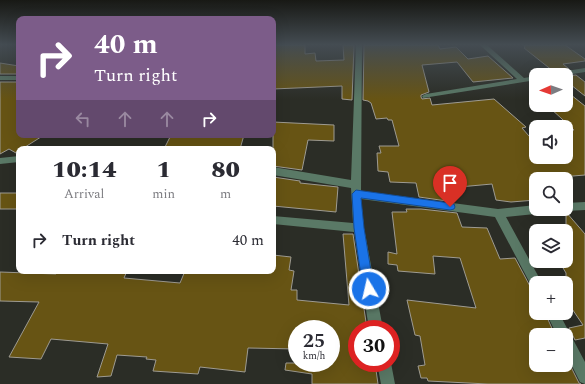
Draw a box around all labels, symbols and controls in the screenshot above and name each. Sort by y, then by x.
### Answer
text: 40 m [94,23,158,66]
icon: right [28,32,80,84]
text: Turn right [94,62,177,89]
north arrow [529,68,573,112]
map controls [529,68,573,372]
icon: left [72,108,94,130]
icon: ahead [114,108,136,130]
icon: ahead [156,108,178,130]
icon: right [198,108,220,130]
button: sound [529,120,573,164]
text: 10:14 [52,152,116,188]
text: 1 [157,152,171,188]
text: 80 [211,152,240,188]
pin [433,166,467,207]
icon: arrive [439,172,461,194]
button: search [529,172,573,216]
text: Arrival [64,184,104,204]
text: min [152,184,175,204]
text: m [220,184,231,204]
button: layers [529,224,573,268]
icon: right [28,229,50,251]
text: Turn right [62,229,135,252]
text: 40 m [232,229,264,252]
position arrow [348,268,390,310]
button: + [529,276,573,320]
speed limit sign: 30 [348,320,400,372]
text: 25 [303,326,325,356]
button: − [529,328,573,372]
text: km/h [303,348,325,364]

